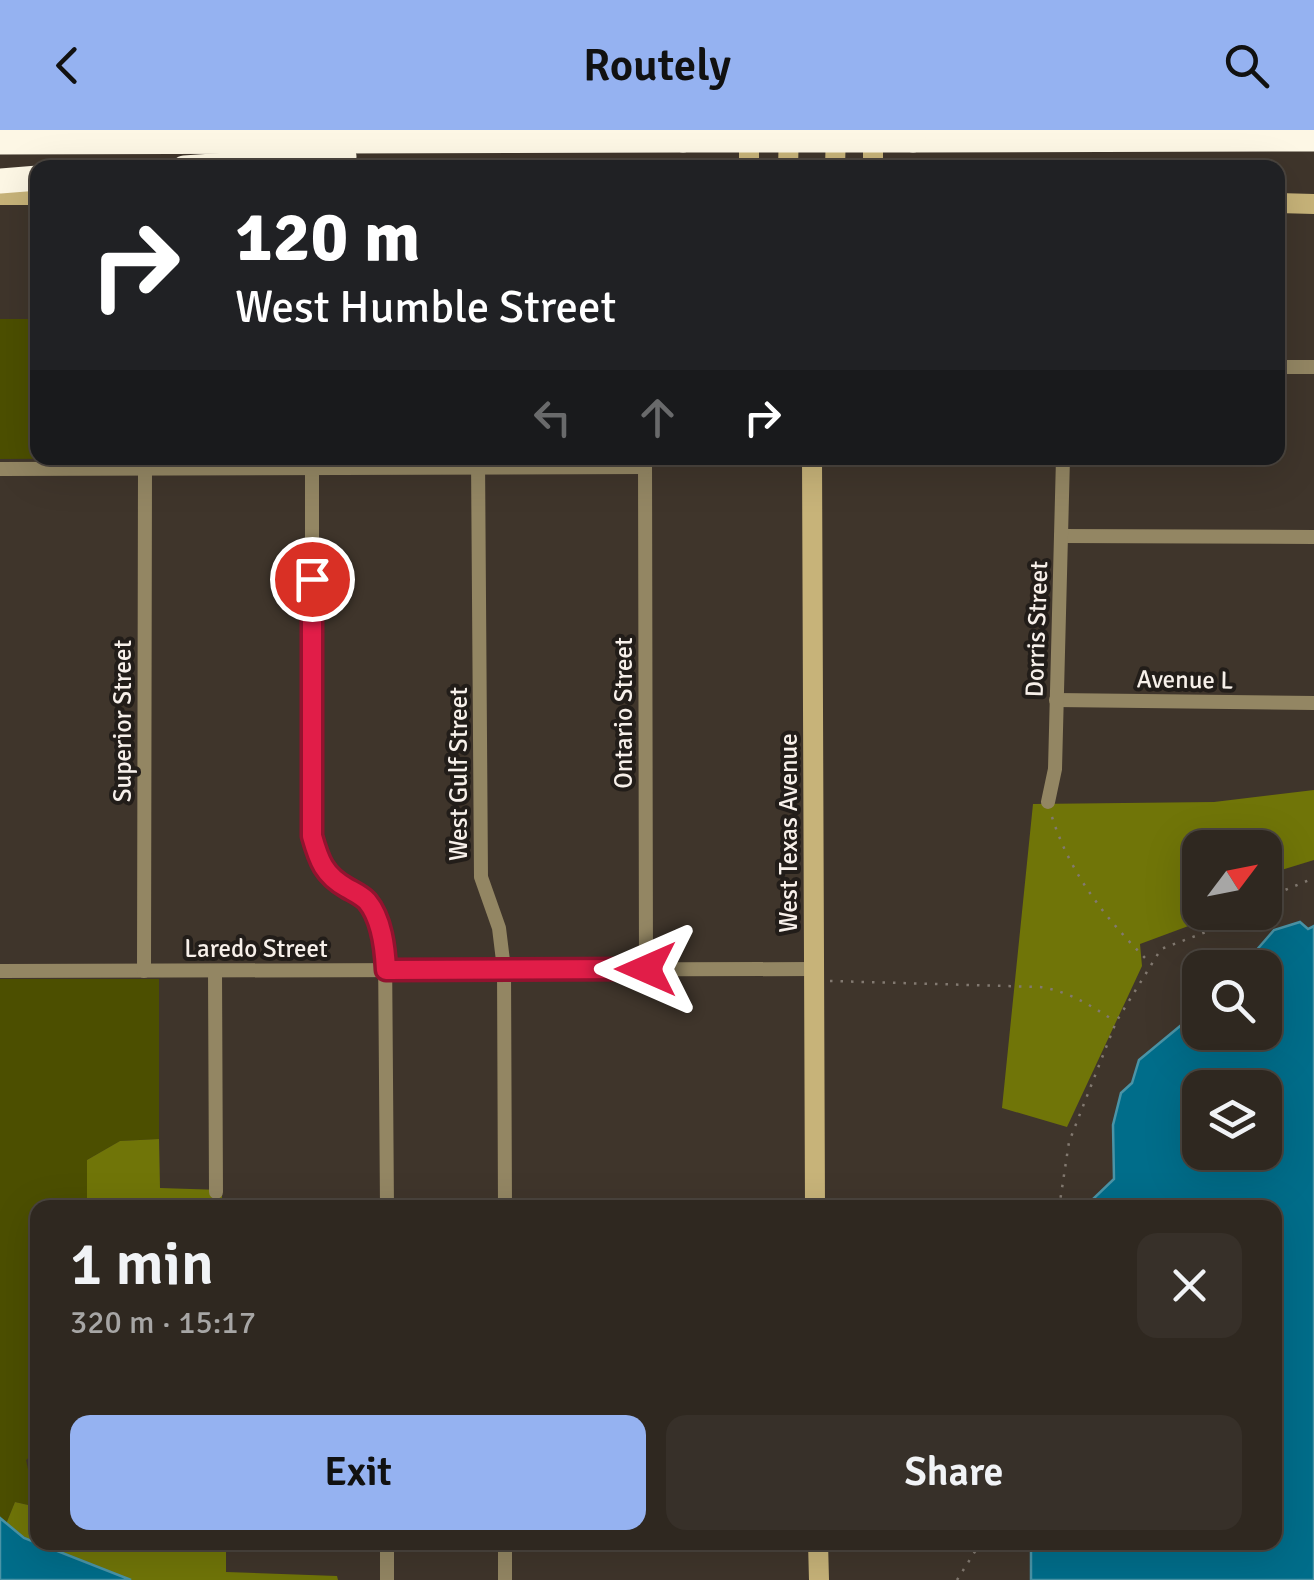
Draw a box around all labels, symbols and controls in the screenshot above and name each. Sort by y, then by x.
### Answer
icon: back [40,38,95,93]
text: Routely [583,38,731,93]
icon: search [1219,38,1274,93]
text: 120 m [235,194,420,280]
icon: right [70,200,200,330]
text: West Humble Street [235,280,616,335]
icon: left [525,390,580,445]
icon: ahead [630,390,685,445]
icon: right [735,390,790,445]
pin [270,537,355,622]
icon: arrive [285,552,340,607]
street label: Dorris Street [1019,560,1054,698]
street label: Ontario Street [608,637,639,789]
street label: Superior Street [107,639,138,802]
street label: Avenue L [1136,663,1234,696]
street label: West Gulf Street [443,687,474,861]
street label: West Texas Avenue [773,733,804,933]
north arrow [1182,830,1282,930]
map controls [1182,830,1282,1170]
position arrow [594,917,698,1021]
street label: Laredo Street [184,933,328,964]
button: search [1182,950,1282,1050]
button: layers [1182,1070,1282,1170]
text: 1 min [70,1228,214,1302]
button: close [1137,1233,1242,1338]
text: 320 m · 15:17 [70,1303,256,1342]
button: Exit [70,1415,646,1530]
button: Share [666,1415,1242,1530]

